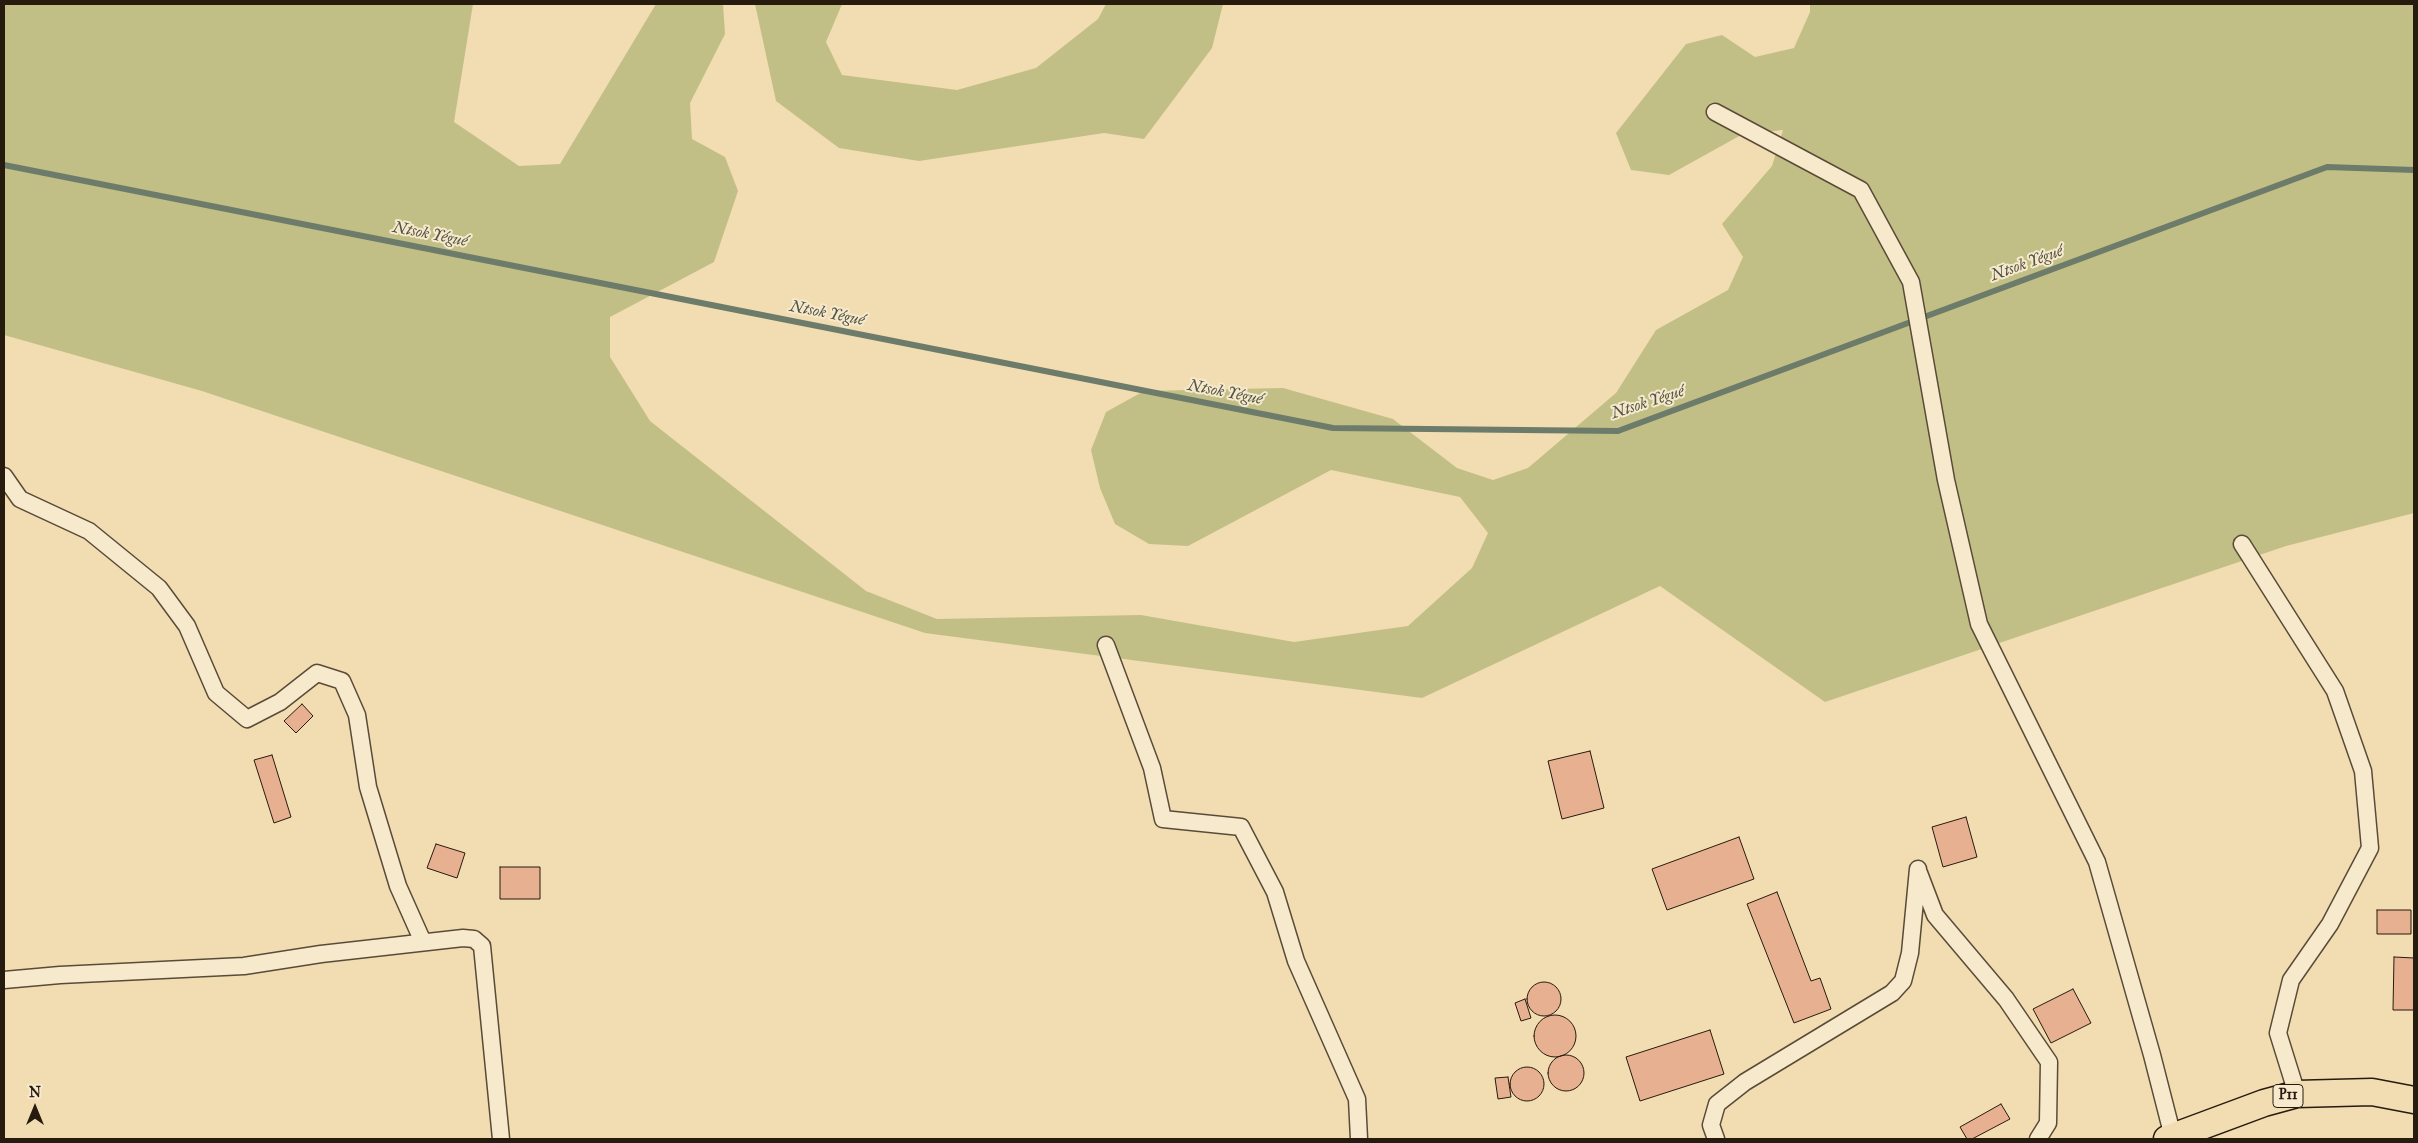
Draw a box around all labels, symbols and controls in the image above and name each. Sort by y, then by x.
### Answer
water label: Ntsok Yégué [391,218,469,252]
water label: Ntsok Yégué [1988,242,2066,286]
water label: Ntsok Yégué [788,297,866,331]
water label: Ntsok Yégué [1186,376,1264,410]
water label: Ntsok Yégué [1609,382,1687,424]
north arrow [10,1083,60,1133]
text: N [29,1084,41,1101]
road number: P11 [2273,1084,2303,1108]

